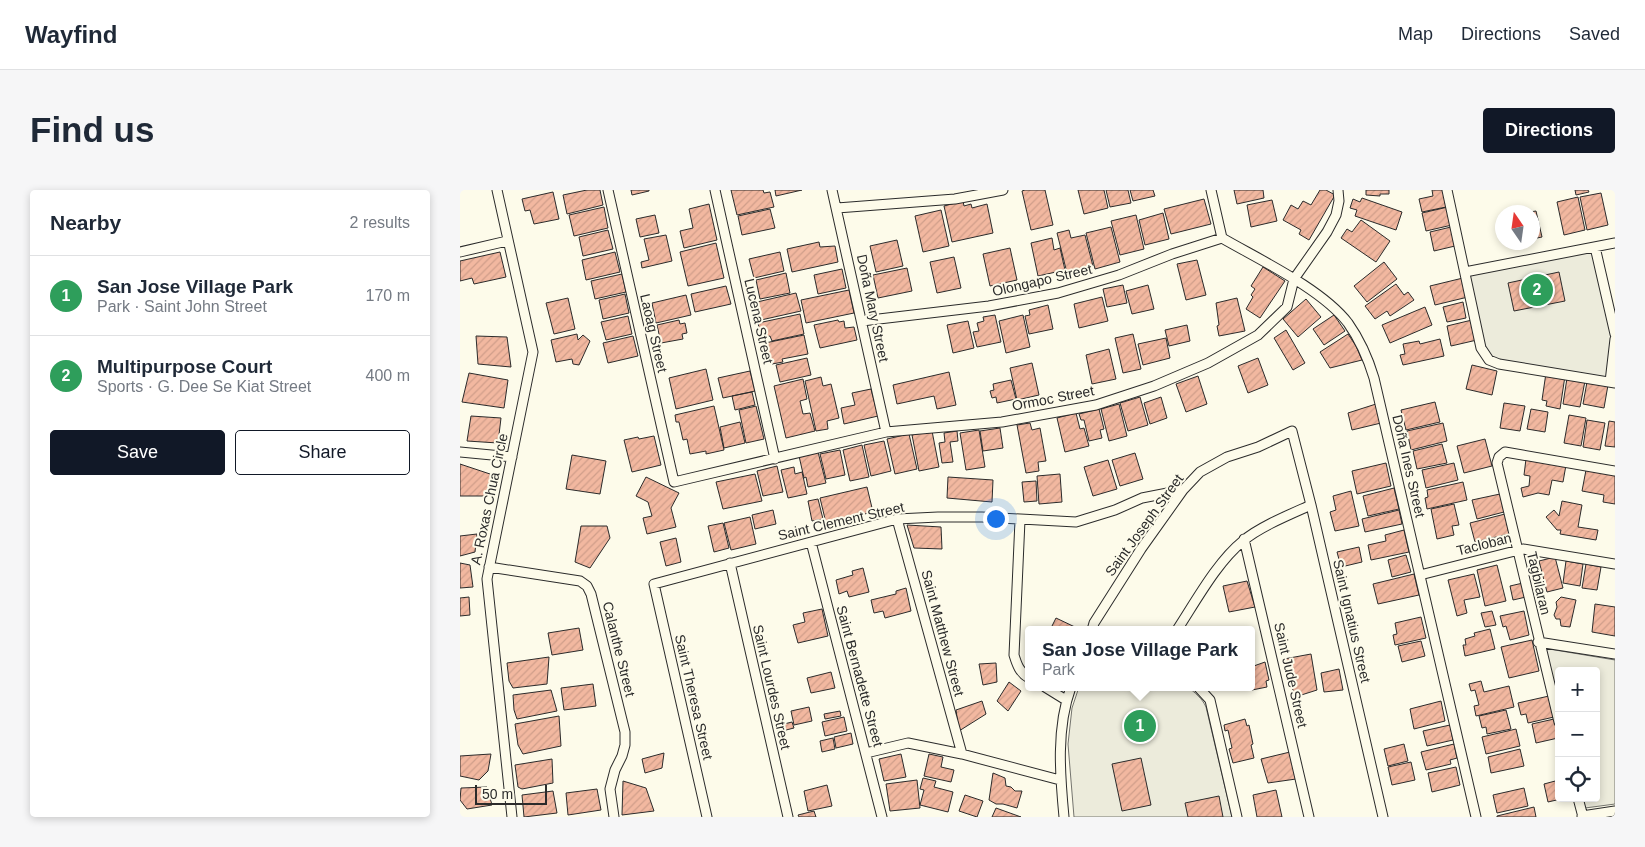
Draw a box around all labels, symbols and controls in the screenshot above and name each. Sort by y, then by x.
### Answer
text: Wayfind [25,21,117,48]
text: Map [1398,24,1433,44]
text: Directions [1461,24,1541,44]
text: Saved [1569,24,1620,44]
button: Directions [1483,108,1615,153]
text: Find us [30,110,154,149]
north arrow [1495,205,1540,250]
text: Nearby [50,211,121,234]
text: 2 results [350,214,410,231]
street label: Doña Mary Street [854,253,892,363]
street label: Olongapo Street [991,261,1094,299]
pin: 2 [1521,271,1553,309]
text: San Jose Village Park [97,276,293,297]
street label: Lucena Street [741,277,777,365]
text: 1 [62,287,70,304]
text: 170 m [366,287,410,304]
street label: Laoag Street [637,292,671,374]
text: Park · Saint John Street [97,298,267,315]
text: Multipurpose Court [97,356,272,377]
text: 2 [62,367,70,384]
text: 400 m [366,367,410,384]
text: Sports · G. Dee Se Kiat Street [97,378,311,395]
street label: Ormoc Street [1011,382,1095,414]
street label: Doña Ines Street [1389,413,1429,519]
button: Save [50,430,225,475]
button: Share [235,430,410,475]
street label: A. Roxas Chua Circle [467,432,511,566]
street label: Saint Joseph Street [1102,471,1186,579]
street label: Saint Clement Street [776,499,906,543]
your location [983,506,1009,532]
street label: Tacloban [1455,529,1513,559]
street label: Tagbilaran [1524,550,1554,616]
street label: Saint Ignatius Street [1330,558,1374,684]
street label: Saint Matthew Street [918,568,968,698]
street label: Calanthe Street [599,600,639,698]
street label: Saint Bernadette Street [833,604,887,748]
street label: Saint Jude Street [1271,621,1311,729]
street label: Saint Lourdes Street [750,623,794,751]
popup [1025,626,1255,691]
street label: Saint Theresa Street [672,633,716,761]
text: San Jose Village Park [1042,639,1238,660]
text: Park [1042,661,1075,678]
map controls [1555,667,1600,802]
button: + [1555,667,1600,712]
pin: 1 [1124,707,1156,745]
button: − [1555,712,1600,757]
button: locate [1555,757,1600,802]
scale bar [475,782,548,805]
text: 50 m [482,786,513,802]

